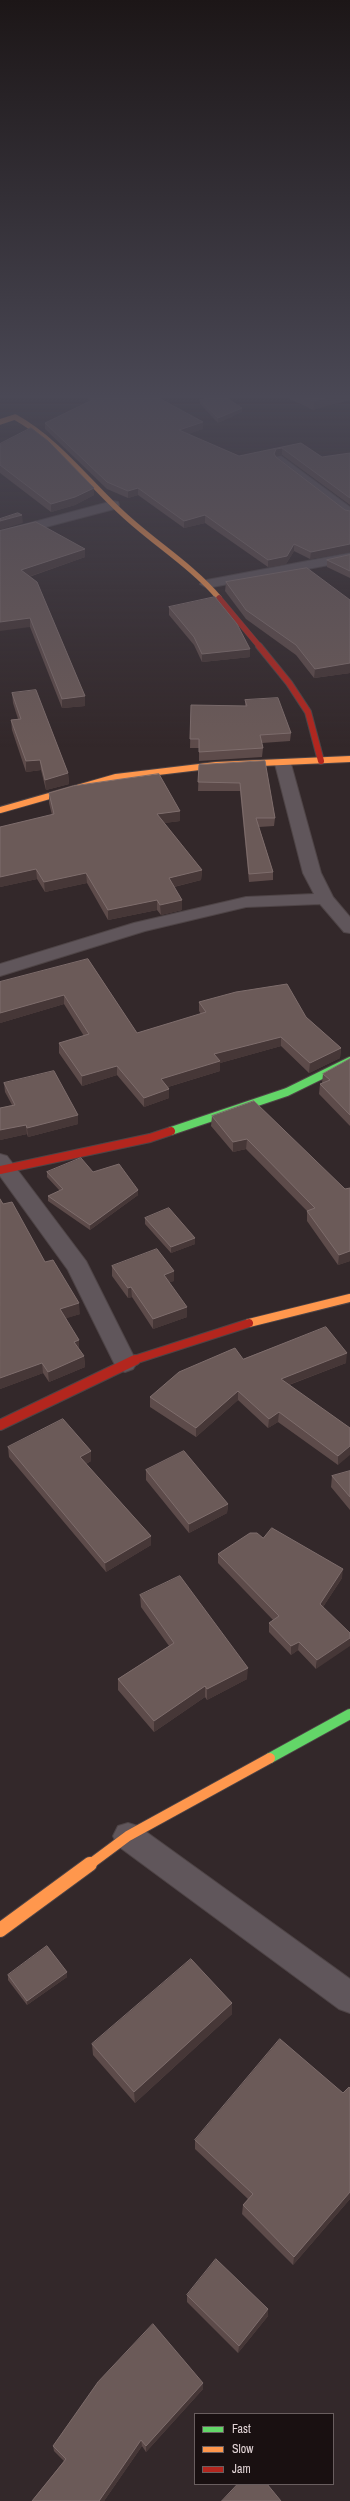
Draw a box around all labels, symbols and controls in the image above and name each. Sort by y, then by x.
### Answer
legend [194,2413,334,2485]
text: Fast [232,2421,251,2437]
text: Slow [232,2441,253,2457]
text: Jam [232,2461,251,2477]

